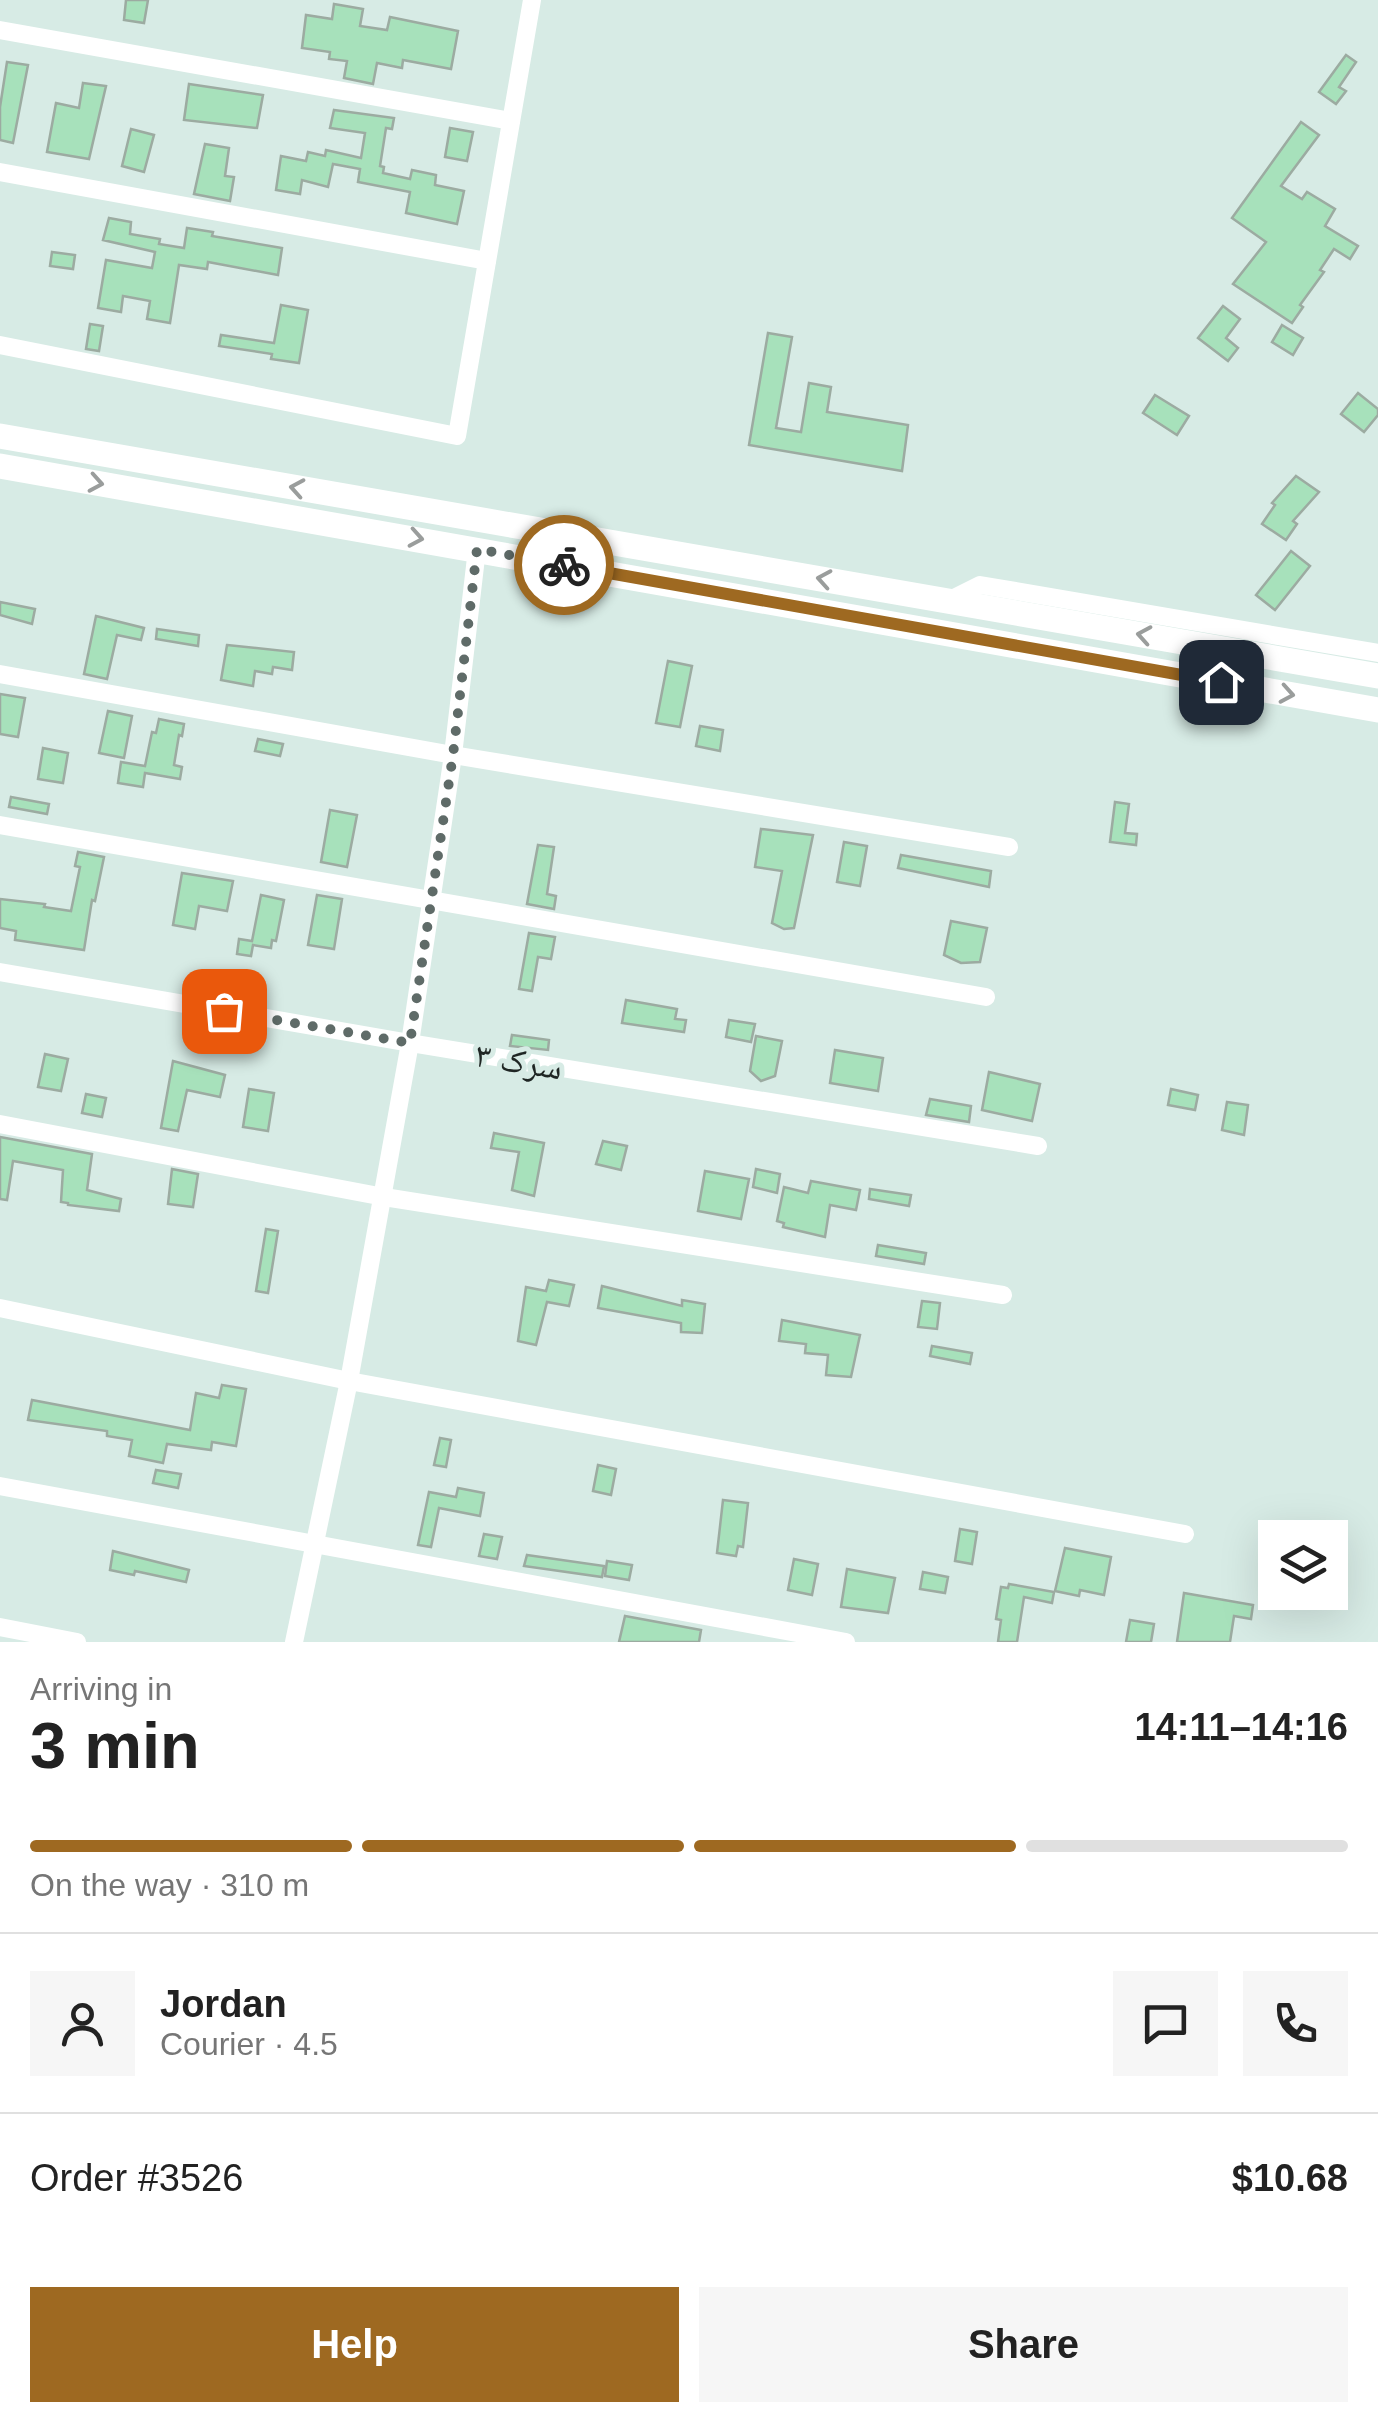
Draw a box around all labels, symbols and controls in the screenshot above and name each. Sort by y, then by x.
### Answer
one-way arrow [88,472,104,493]
one-way arrow [289,478,305,499]
courier [514,515,614,615]
one-way arrow [408,527,424,548]
icon: bike [537,538,592,593]
one-way arrow [816,569,832,590]
one-way arrow [1136,625,1152,646]
pin [1179,640,1264,725]
icon: home [1194,655,1249,710]
one-way arrow [1279,683,1296,704]
pin [182,969,267,1054]
icon: bag [197,984,252,1039]
street label: سرک ۳ [473,1034,566,1087]
map controls [1258,1520,1348,1610]
button: layers [1258,1520,1348,1610]
text: Arriving in [30,1671,172,1707]
text: 14:11–14:16 [1135,1706,1348,1748]
text: 3 min [30,1709,200,1782]
text: On the way · 310 m [30,1867,309,1903]
button: person [30,1971,135,2076]
button: chat [1113,1971,1218,2076]
button: phone [1243,1971,1348,2076]
text: Jordan [160,1983,287,2025]
text: Courier · 4.5 [160,2026,338,2062]
text: Order #3526 [30,2157,243,2199]
text: $10.68 [1232,2157,1348,2199]
button: Help [30,2287,679,2402]
button: Share [699,2287,1348,2402]

